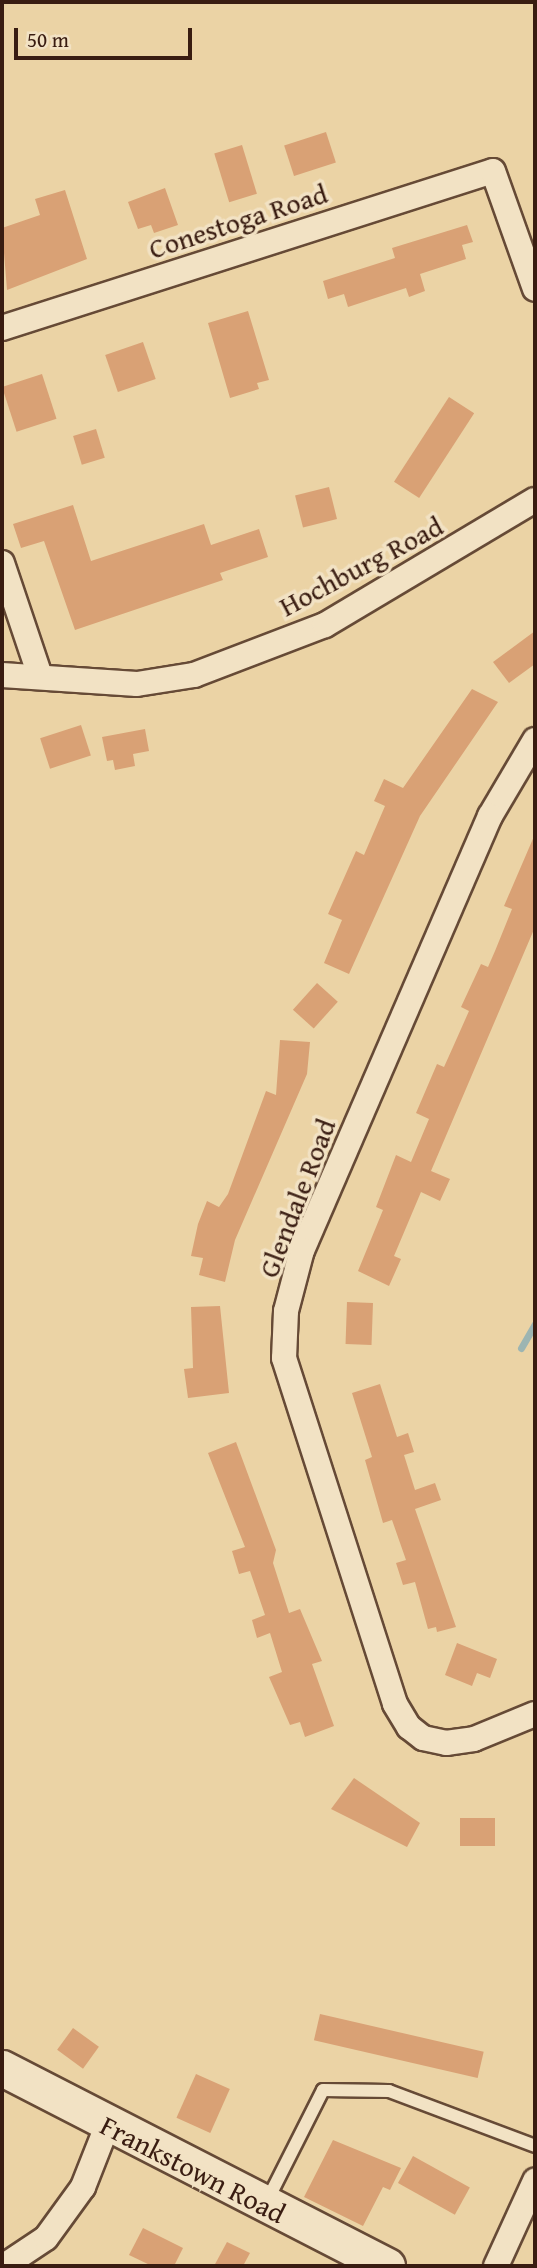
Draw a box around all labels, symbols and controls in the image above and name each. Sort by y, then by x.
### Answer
scale bar [18,14,196,58]
text: 50 m [27,24,69,55]
street label: Conestoga Road [145,176,331,266]
street label: Hochburg Road [273,509,449,623]
street label: Glendale Road [251,1114,343,1282]
street label: Frankstown Road [95,2108,291,2230]

